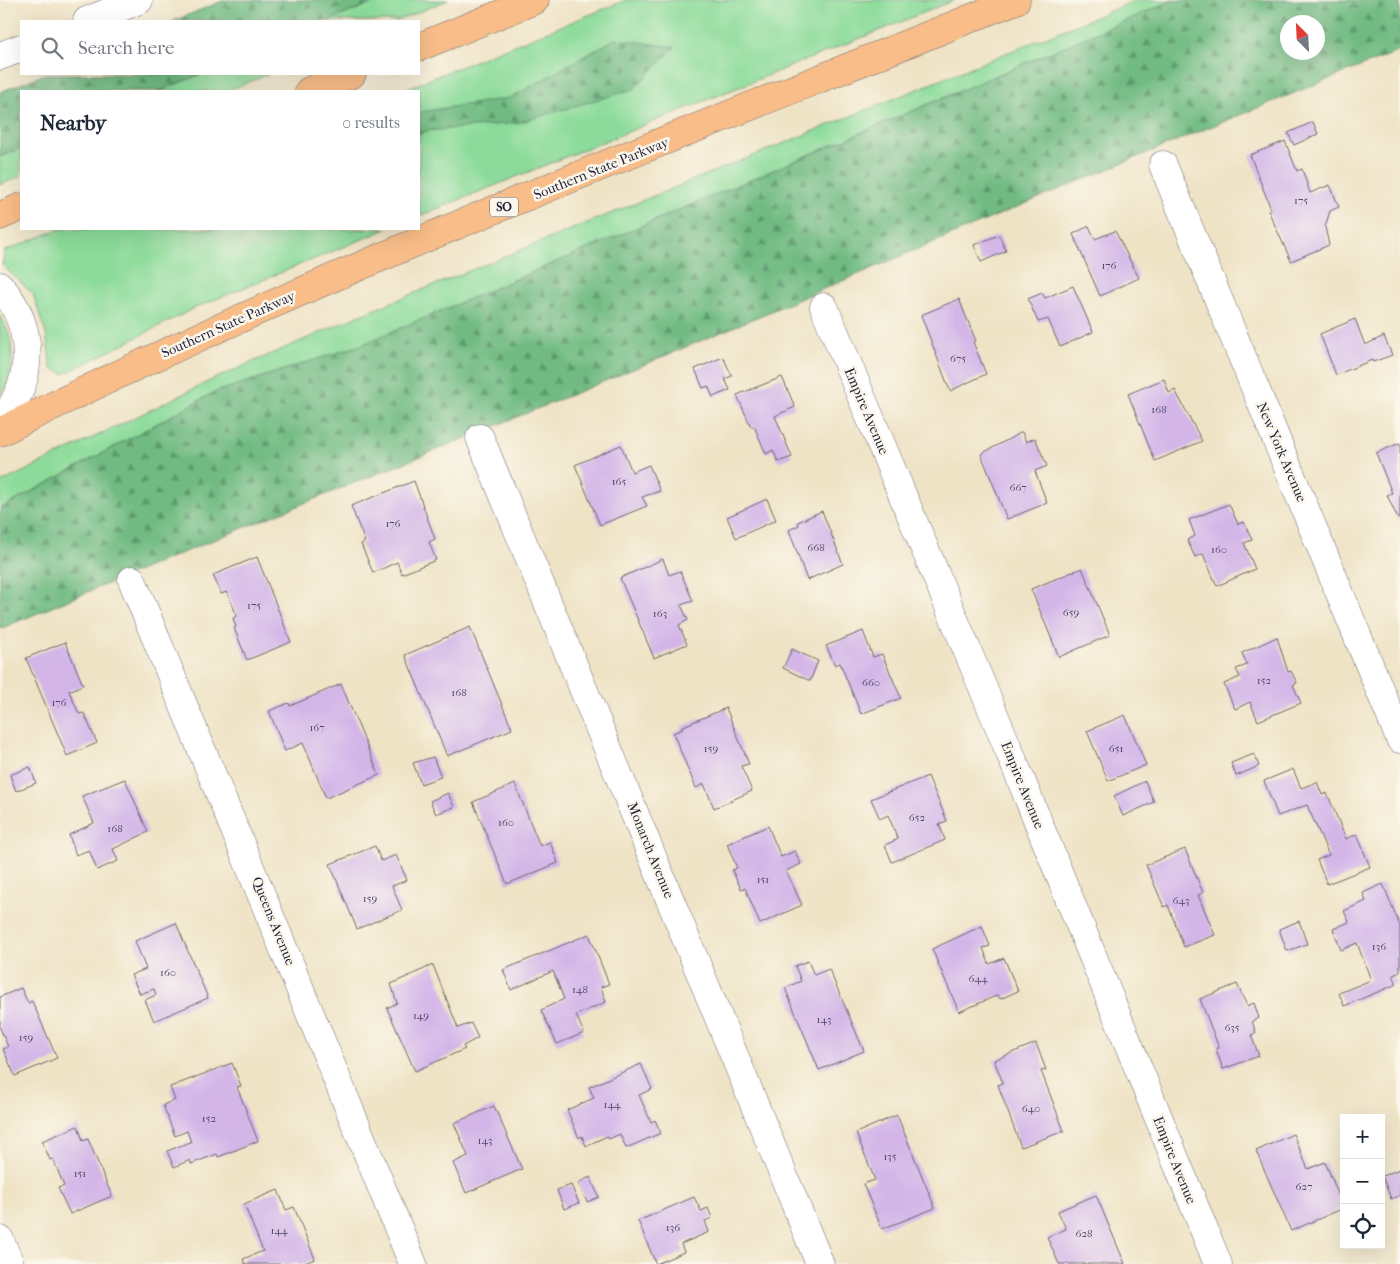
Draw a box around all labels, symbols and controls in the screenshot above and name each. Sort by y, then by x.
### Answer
north arrow [1280,15,1325,60]
search box [20,20,420,75]
icon: search [38,34,66,62]
text: Search here [78,37,174,59]
text: Nearby [40,111,106,135]
text: 0 results [342,113,400,132]
street label: Southern State Parkway [531,133,672,203]
house number: 175 [1294,194,1308,207]
road number: SO [490,198,518,216]
house number: 176 [1101,259,1117,272]
street label: Southern State Parkway [159,287,298,362]
house number: 675 [950,352,966,365]
street label: Empire Avenue [841,365,893,457]
street label: New York Avenue [1253,400,1310,505]
house number: 168 [1151,403,1167,416]
house number: 165 [612,475,627,488]
house number: 667 [1009,481,1027,494]
house number: 176 [385,517,401,530]
house number: 668 [807,541,825,554]
house number: 160 [1211,543,1227,556]
house number: 175 [247,599,261,612]
house number: 659 [1063,606,1079,619]
house number: 163 [653,607,667,620]
house number: 152 [1257,674,1271,687]
house number: 660 [862,676,880,689]
house number: 168 [451,686,467,699]
house number: 176 [51,696,67,709]
house number: 167 [309,721,325,734]
street label: Empire Avenue [997,739,1048,831]
house number: 159 [704,742,718,755]
house number: 651 [1109,742,1123,755]
street label: Monarch Avenue [623,800,678,901]
house number: 652 [909,811,926,824]
house number: 160 [498,816,514,829]
house number: 168 [107,822,123,835]
house number: 151 [757,873,769,886]
street label: Queens Avenue [248,874,299,968]
house number: 159 [363,892,377,905]
house number: 643 [1173,894,1189,907]
house number: 136 [1372,940,1386,953]
house number: 160 [160,966,176,979]
house number: 644 [969,972,988,985]
house number: 148 [572,983,588,996]
house number: 149 [413,1009,429,1022]
house number: 143 [817,1013,831,1026]
house number: 635 [1224,1021,1240,1034]
house number: 159 [19,1031,33,1044]
house number: 144 [604,1098,621,1111]
house number: 640 [1022,1102,1040,1115]
house number: 152 [202,1112,216,1125]
street label: Empire Avenue [1149,1114,1200,1206]
map controls [1340,1114,1385,1249]
button: + [1340,1114,1385,1159]
house number: 143 [478,1134,492,1147]
house number: 135 [883,1150,897,1163]
button: − [1340,1159,1385,1204]
house number: 151 [74,1167,86,1180]
house number: 627 [1296,1180,1312,1193]
button: locate [1340,1204,1385,1249]
house number: 136 [666,1221,680,1234]
house number: 144 [271,1224,288,1237]
house number: 628 [1075,1227,1093,1240]

